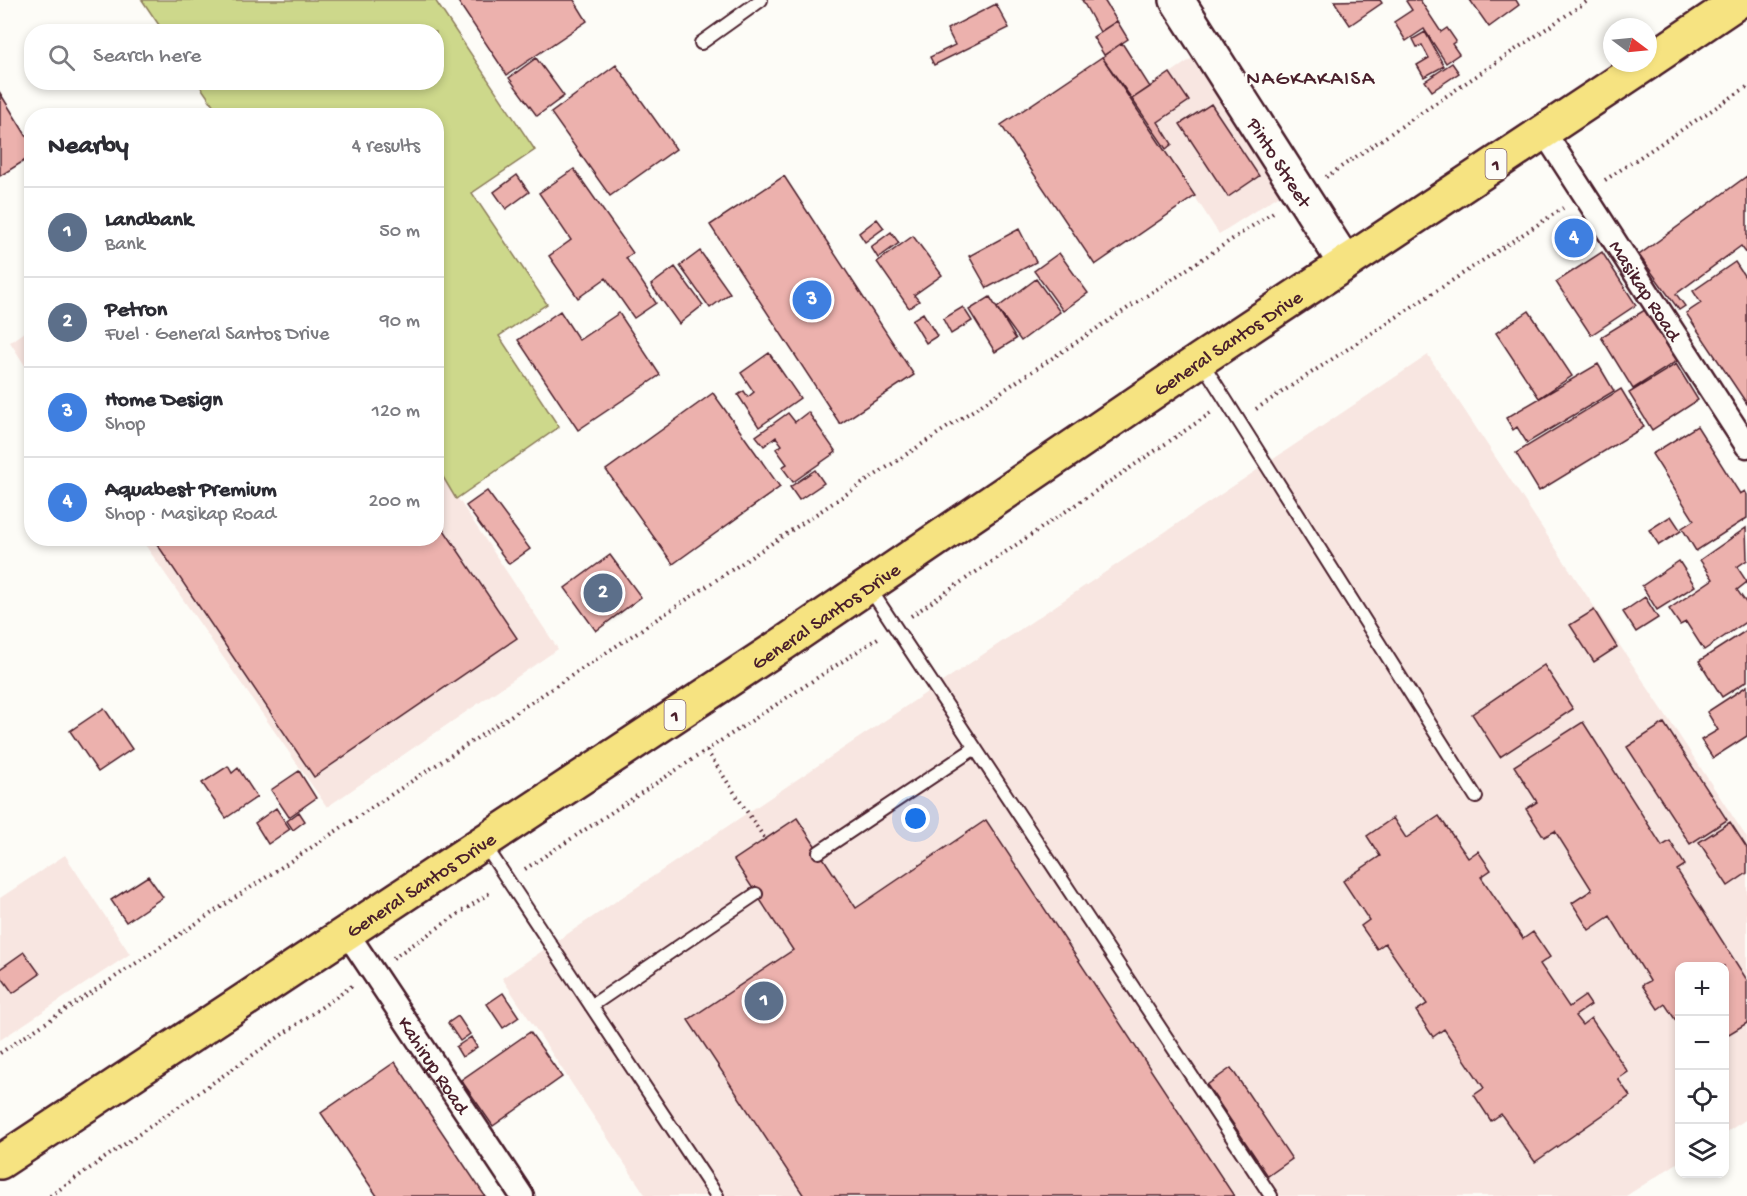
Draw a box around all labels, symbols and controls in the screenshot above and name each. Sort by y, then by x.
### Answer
north arrow [1603,18,1657,72]
search box [24,24,444,90]
icon: search [45,41,78,74]
text: Search here [93,44,201,70]
district label: NAGKAKAISA [1246,68,1376,93]
street label: Pinto Street [1240,114,1315,214]
text: Nearby [48,132,129,163]
text: 4 results [352,136,420,159]
road number: 1 [1486,149,1506,179]
text: Landbank [105,208,193,234]
pin: 4 [1554,216,1594,260]
text: 1 [63,221,72,244]
text: 50 m [379,221,420,244]
text: Bank [105,234,145,257]
street label: Masikap Road [1602,237,1685,348]
pin: 3 [792,278,832,322]
street label: General Santos Drive [1150,287,1309,403]
text: Petron [105,298,167,324]
text: 2 [63,311,72,334]
text: 90 m [380,311,420,334]
text: Fuel · General Santos Drive [105,324,329,347]
text: Home Design [105,388,223,414]
text: 3 [62,401,73,424]
text: 120 m [372,401,420,424]
text: Shop [105,414,145,437]
text: Aquabest Premium [105,478,277,504]
text: 4 [63,491,72,514]
text: 200 m [369,491,420,514]
text: Shop · Masikap Road [105,504,276,527]
street label: General Santos Drive [749,559,906,676]
pin: 2 [584,570,622,616]
road number: 1 [664,700,686,730]
your location [901,804,930,833]
street label: General Santos Drive [343,829,502,945]
map controls [1675,962,1729,1178]
button: + [1675,962,1729,1016]
pin: 1 [744,978,783,1024]
street label: Kahirup Road [391,1013,473,1121]
button: − [1675,1016,1729,1070]
button: locate [1675,1070,1729,1124]
button: layers [1675,1124,1729,1178]

